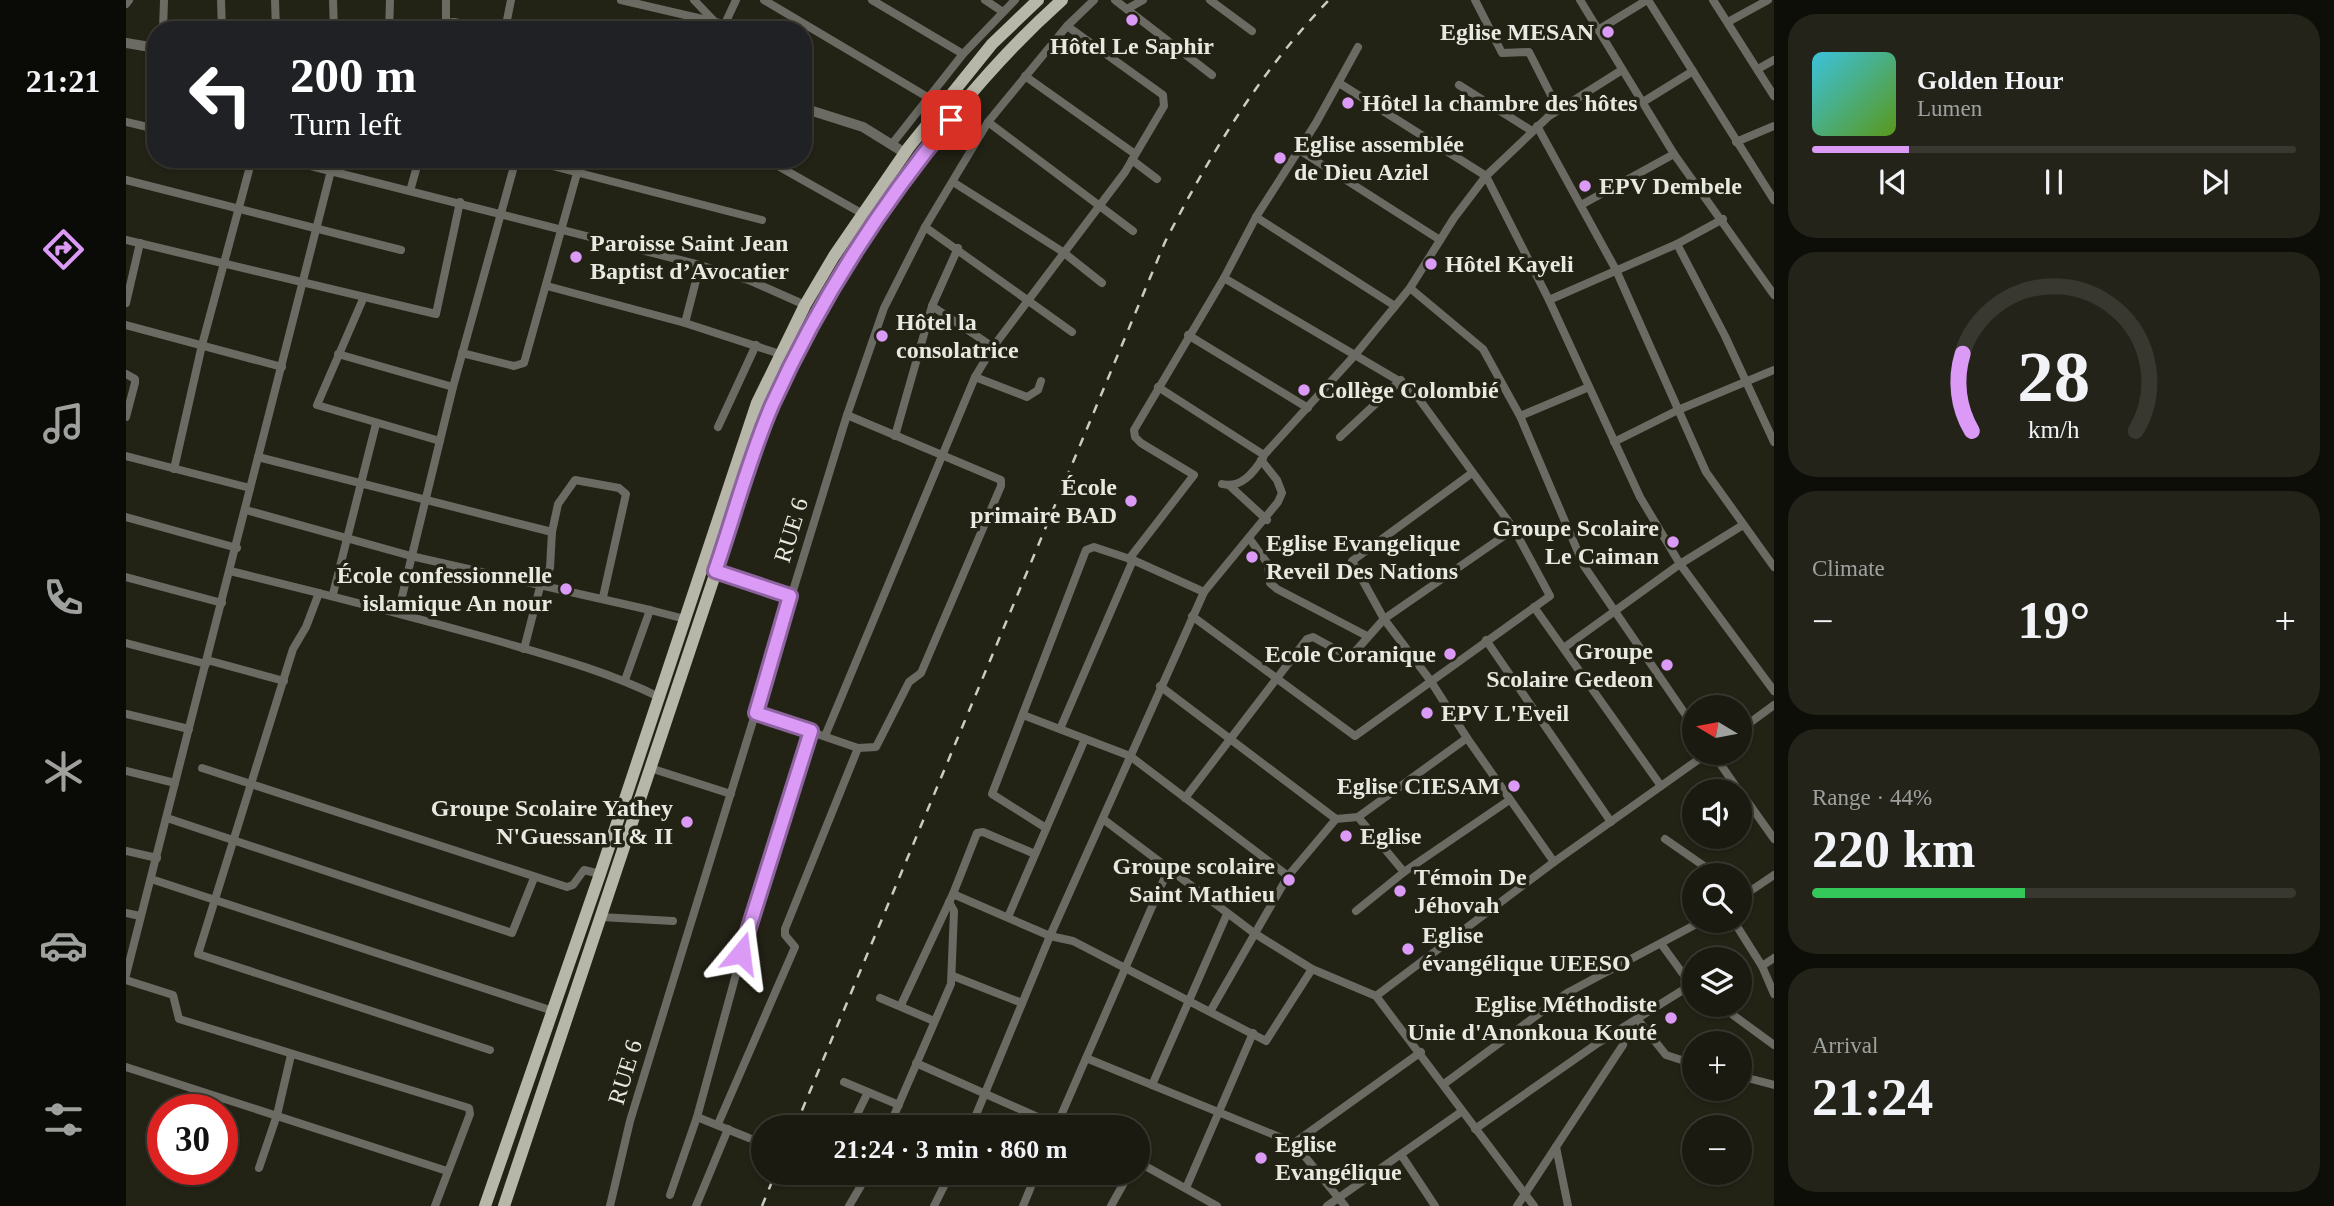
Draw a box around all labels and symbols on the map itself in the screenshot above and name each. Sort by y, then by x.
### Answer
marker: Hôtel Le Saphir [1124,12,1140,28]
place label: Eglise MESAN [1440,19,1595,45]
marker: Eglise MESAN [1600,24,1616,40]
place label: Hôtel Le Saphir [1050,33,1214,59]
pin [921,90,981,150]
place label: Hôtel la chambre des hôtes [1362,90,1638,116]
marker: Hôtel la chambre des hôtes [1340,95,1356,111]
place label: Eglise assemblée de Dieu Aziel [1294,131,1464,185]
marker: Eglise assemblée de Dieu Aziel [1272,150,1288,166]
place label: EPV Dembele [1599,173,1742,199]
marker: EPV Dembele [1577,178,1593,194]
place label: Paroisse Saint Jean Baptist d’Avocatier [590,230,789,284]
marker: Paroisse Saint Jean Baptist d’Avocatier [568,249,584,265]
place label: Hôtel Kayeli [1445,251,1574,277]
marker: Hôtel Kayeli [1423,256,1439,272]
place label: Hôtel la consolatrice [896,309,1019,363]
marker: Hôtel la consolatrice [874,328,890,344]
place label: Collège Colombié [1318,377,1499,403]
marker: Collège Colombié [1296,382,1312,398]
place label: École primaire BAD [970,474,1117,528]
marker: École primaire BAD [1123,493,1139,509]
street label: RUE 6 [769,495,813,565]
place label: Groupe Scolaire Le Caiman [1493,515,1659,569]
place label: Eglise Evangelique Reveil Des Nations [1266,530,1460,584]
marker: Groupe Scolaire Le Caiman [1665,534,1681,550]
marker: Eglise Evangelique Reveil Des Nations [1244,549,1260,565]
place label: École confessionnelle islamique An nour [337,562,552,616]
marker: École confessionnelle islamique An nour [558,581,574,597]
place label: Groupe Scolaire Gedeon [1486,638,1653,692]
place label: Ecole Coranique [1265,641,1436,667]
marker: Ecole Coranique [1442,646,1458,662]
marker: Groupe Scolaire Gedeon [1659,657,1675,673]
north arrow [1682,695,1752,765]
place label: EPV L'Eveil [1441,700,1570,726]
marker: EPV L'Eveil [1419,705,1435,721]
place label: Eglise CIESAM [1337,773,1500,799]
marker: Eglise CIESAM [1506,778,1522,794]
place label: Groupe Scolaire Yathey N'Guessan I & II [431,795,673,849]
marker: Groupe Scolaire Yathey N'Guessan I & II [679,814,695,830]
place label: Eglise [1360,823,1422,849]
marker: Eglise [1338,828,1354,844]
place label: Groupe scolaire Saint Mathieu [1113,853,1275,907]
place label: Témoin De Jéhovah [1414,864,1527,918]
marker: Groupe scolaire Saint Mathieu [1281,872,1297,888]
marker: Témoin De Jéhovah [1392,883,1408,899]
position arrow [704,916,778,990]
place label: Eglise évangélique UEESO [1422,922,1631,976]
marker: Eglise évangélique UEESO [1400,941,1416,957]
place label: Eglise Méthodiste Unie d'Anonkoua Kouté [1408,991,1657,1045]
marker: Eglise Méthodiste Unie d'Anonkoua Kouté [1663,1010,1679,1026]
street label: RUE 6 [603,1037,647,1107]
speed limit sign: 30 [147,1094,238,1185]
place label: Eglise Evangélique [1275,1131,1402,1185]
marker: Eglise Evangélique [1253,1150,1269,1166]

